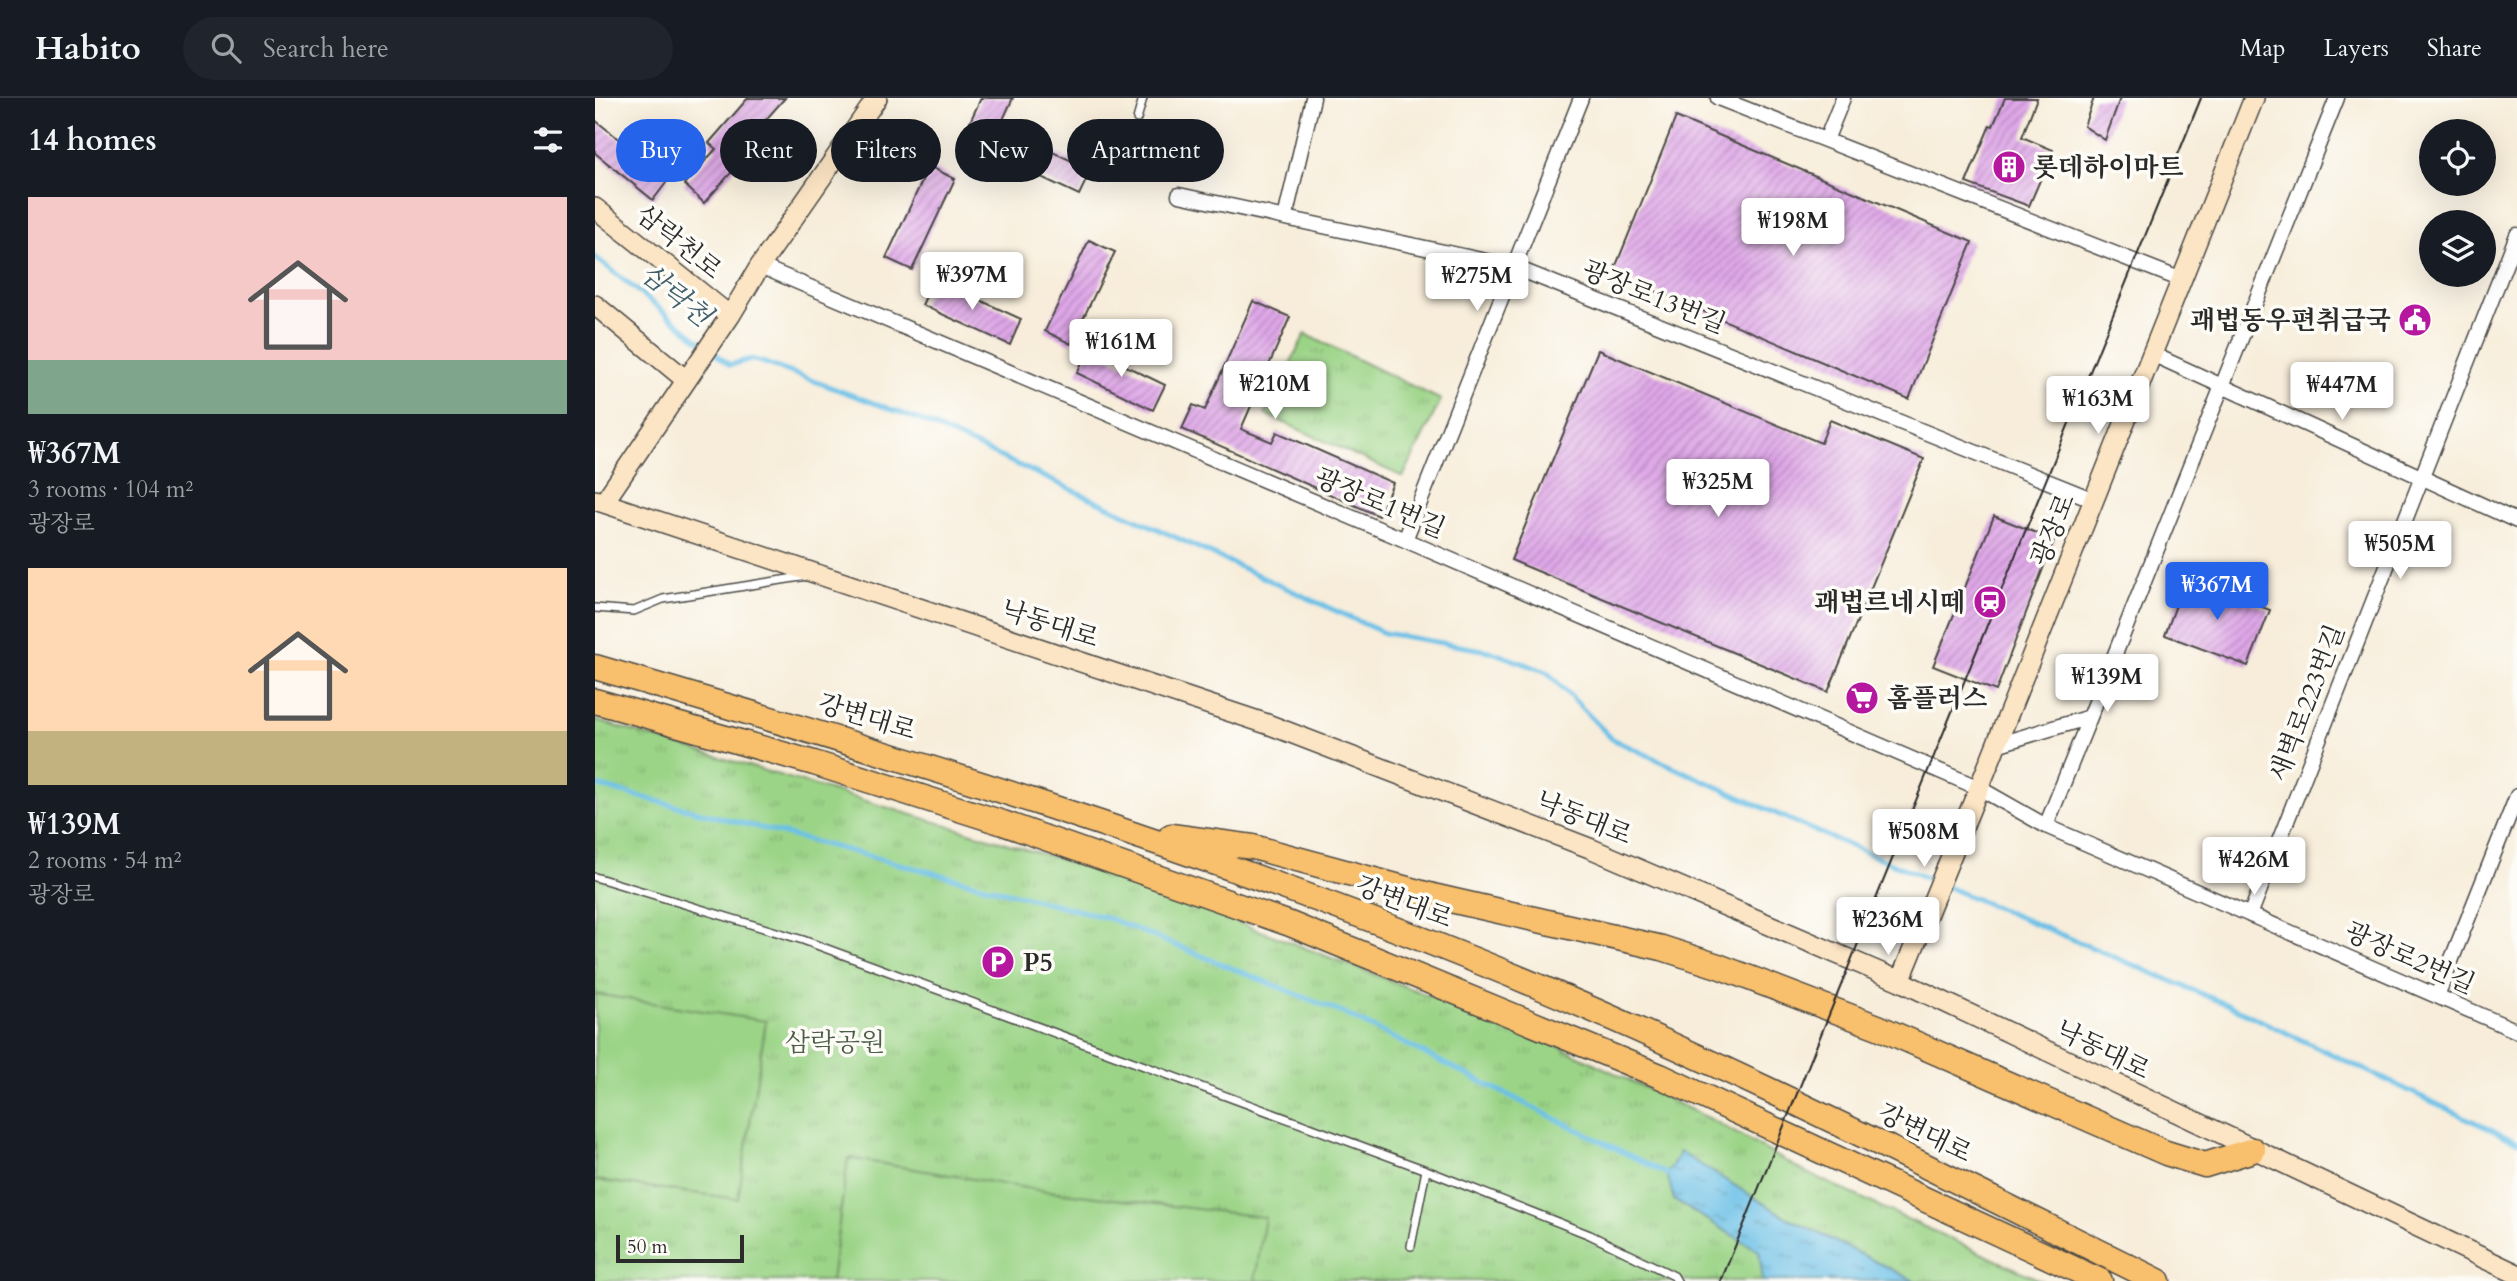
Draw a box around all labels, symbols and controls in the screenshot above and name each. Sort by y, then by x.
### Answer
search box [183,17,673,80]
text: Habito [35,26,141,71]
icon: search [207,29,245,67]
text: Search here [263,31,389,66]
text: Map [2240,32,2286,65]
text: Layers [2324,32,2389,65]
text: Share [2427,32,2482,65]
chip: Buy [616,119,706,182]
chip: Rent [720,119,817,182]
chip: Filters [831,119,941,182]
chip: New [955,119,1053,182]
chip: Apartment [1067,119,1224,182]
map controls [2419,119,2496,287]
button: locate [2419,119,2496,196]
text: 14 homes [28,120,157,161]
icon: filters [529,121,567,159]
building icon: 롯데하이마트 [1990,148,2028,186]
place label: 롯데하이마트 [2033,150,2184,185]
street label: 삼락천로 [629,197,729,287]
pin: ₩198M [1744,198,1842,258]
text: ₩198M [1757,205,1829,236]
button: layers [2419,210,2496,287]
icon: home [235,242,361,368]
pin: ₩397M [923,252,1021,312]
street label: 광장로13번길 [1577,252,1731,342]
pin: ₩275M [1428,254,1526,313]
water label: 삼락천 [633,255,721,337]
text: ₩397M [936,259,1008,290]
text: ₩275M [1441,260,1513,291]
public building icon: 괘법동우편취급국 [2396,301,2434,339]
place label: 괘법동우편취급국 [2190,303,2391,338]
pin: ₩161M [1072,320,1170,379]
text: ₩161M [1085,326,1157,357]
pin: ₩210M [1226,362,1324,421]
pin: ₩447M [2293,362,2391,422]
text: ₩210M [1239,368,1311,399]
text: ₩447M [2306,369,2378,400]
pin: ₩163M [2049,376,2147,436]
text: ₩163M [2062,383,2134,414]
text: ₩367M [28,433,121,474]
street label: 광장로1번길 [1309,460,1451,546]
pin: ₩325M [1669,460,1767,519]
text: ₩325M [1682,466,1754,497]
text: 3 rooms · 104 m² [28,474,193,505]
street label: 광장로 [2023,489,2083,571]
text: 광장로 [28,508,95,539]
pin: ₩505M [2351,522,2449,581]
text: ₩505M [2364,528,2436,559]
pin: ₩367M [2168,562,2266,622]
text: ₩367M [2181,569,2253,600]
station icon: 괘법르네시떼 [1971,583,2009,621]
place label: 괘법르네시떼 [1814,585,1965,620]
street label: 낙동대로 [997,592,1103,656]
icon: home [235,613,361,739]
street label: 새벽로223번길 [2261,619,2353,787]
pin: ₩139M [2058,654,2156,714]
text: ₩139M [2071,661,2143,692]
supermarket icon: 홈플러스 [1843,679,1881,717]
place label: 홈플러스 [1887,681,1987,716]
street label: 강변대로 [814,686,920,748]
street label: 낙동대로 [1531,783,1637,853]
text: ₩139M [28,804,121,845]
pin: ₩508M [1875,810,1973,869]
text: ₩508M [1888,816,1960,847]
pin: ₩426M [2205,838,2303,897]
text: ₩426M [2218,844,2290,875]
text: 2 rooms · 54 m² [28,845,181,876]
street label: 강변대로 [1351,868,1457,936]
text: 광장로 [28,879,95,910]
pin: ₩236M [1839,898,1937,957]
text: ₩236M [1852,904,1924,935]
street label: 광장로2번길 [2339,914,2481,1002]
parking icon: P5 [979,943,1017,981]
place label: P5 [1023,945,1053,980]
street label: 낙동대로 [2050,1012,2156,1088]
park label: 삼락공원 [785,1025,885,1060]
street label: 강변대로 [1872,1095,1978,1171]
scale bar [616,1232,744,1264]
text: 50 m [627,1234,668,1260]

